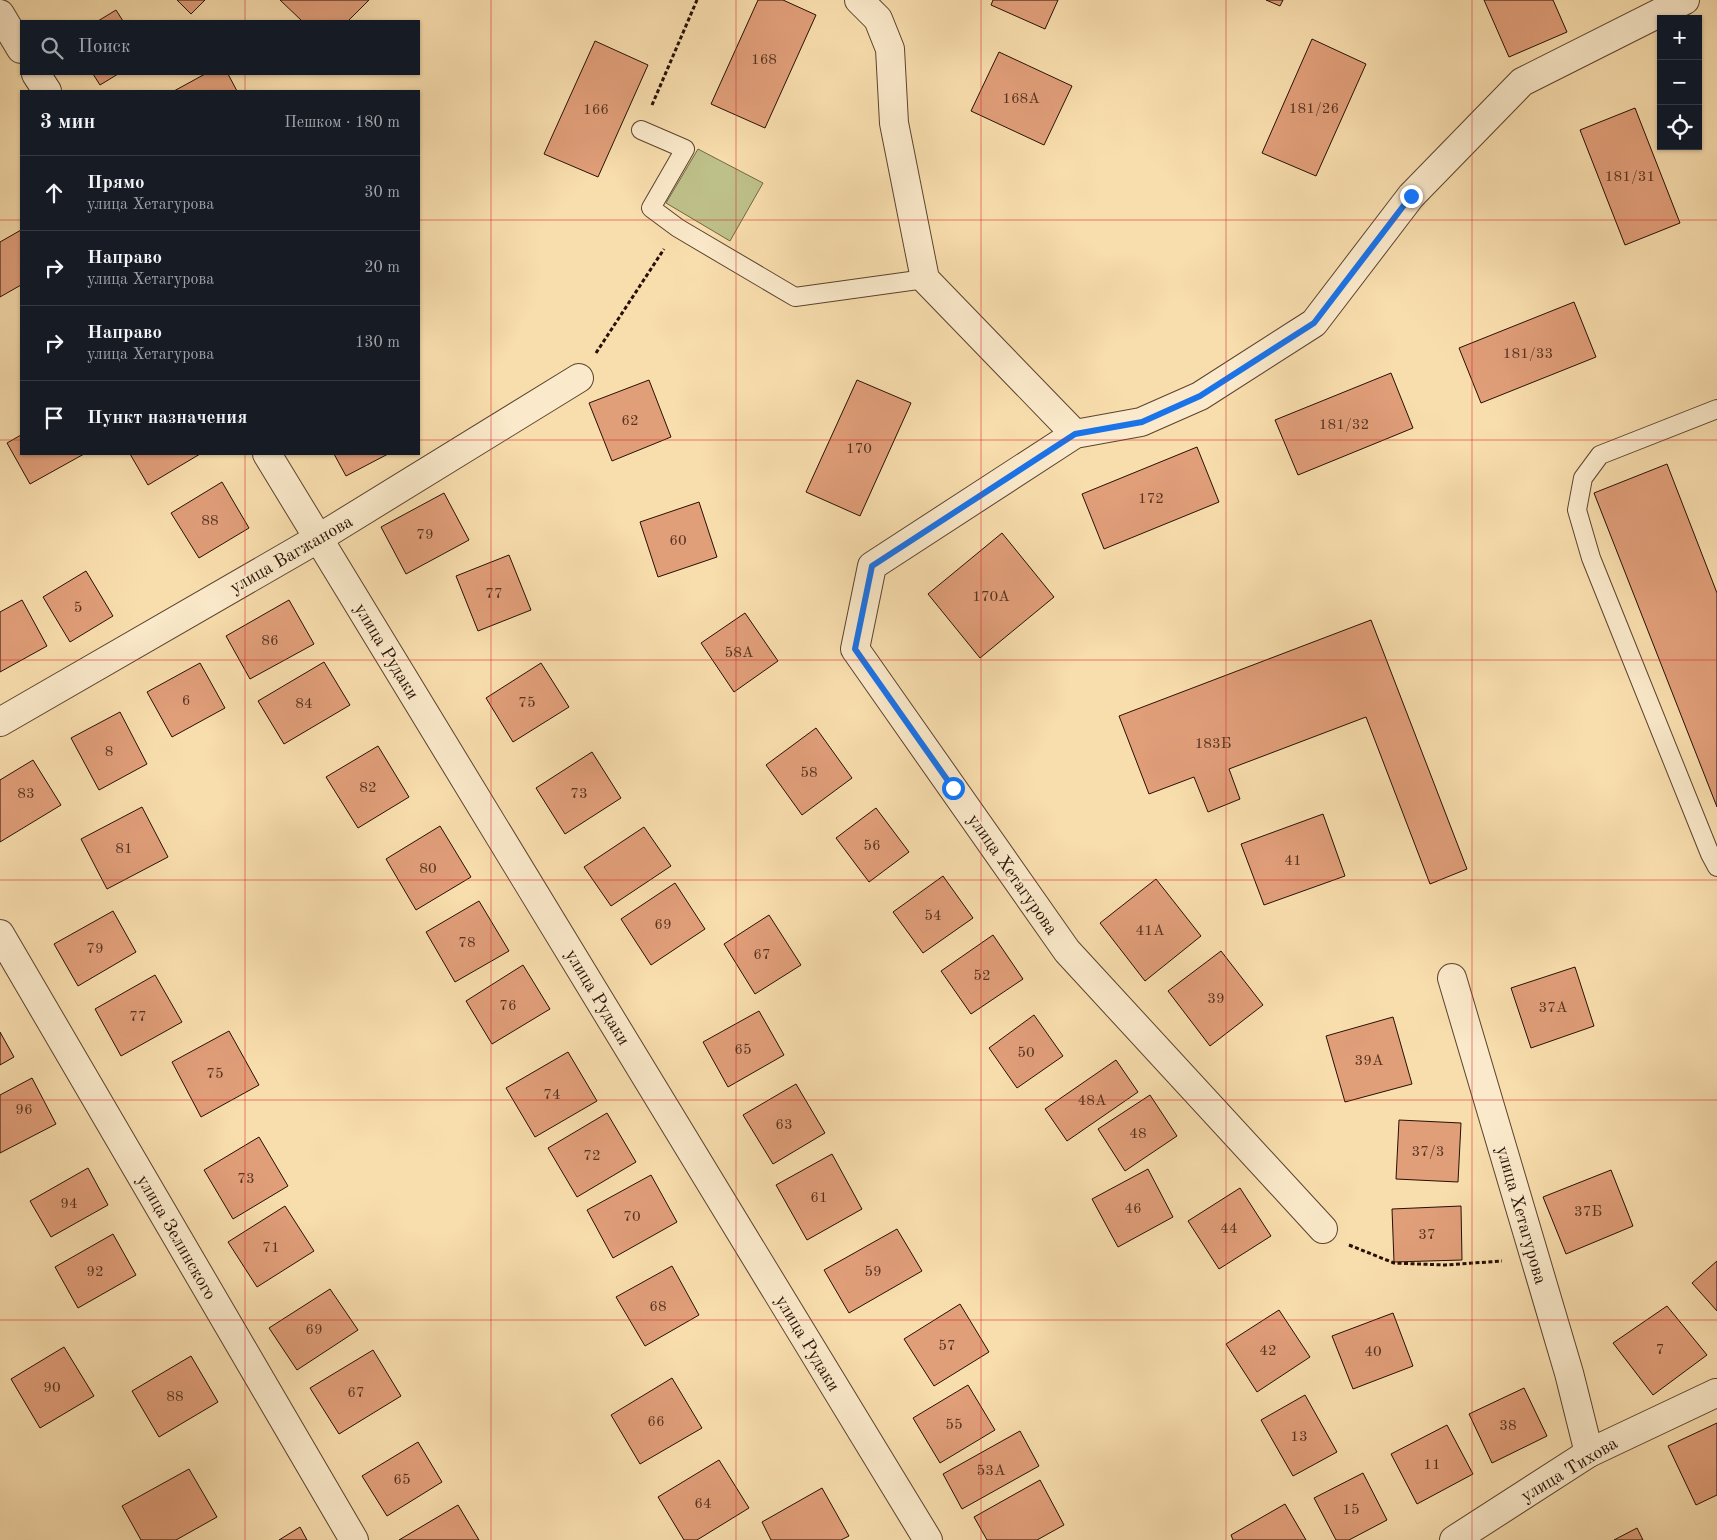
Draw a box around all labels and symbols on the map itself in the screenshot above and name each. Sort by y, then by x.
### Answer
house number: 168 [751,53,777,68]
house number: 168А [1002,92,1040,107]
house number: 181/26 [1289,102,1339,117]
house number: 166 [583,103,609,118]
house number: 181/31 [1605,170,1655,185]
route end [1400,185,1423,208]
house number: 181/33 [1503,347,1553,362]
house number: 62 [621,414,639,429]
house number: 181/32 [1319,418,1369,433]
house number: 170 [846,442,872,457]
house number: 172 [1138,492,1164,507]
street label: улица Вагжанова [227,512,356,597]
house number: 88 [201,514,219,529]
house number: 79 [416,528,434,543]
house number: 60 [669,534,687,549]
house number: 77 [485,587,503,602]
house number: 170А [972,590,1010,605]
street label: улица Рудаки [350,600,422,703]
house number: 5 [74,601,82,616]
house number: 86 [261,634,279,649]
house number: 58А [725,646,754,661]
house number: 6 [182,694,190,709]
house number: 75 [518,696,536,711]
house number: 84 [295,697,313,712]
house number: 183Б [1195,737,1231,752]
house number: 8 [105,745,113,760]
house number: 58 [800,766,818,781]
route start [942,777,965,800]
house number: 82 [359,781,377,796]
house number: 83 [17,787,35,802]
house number: 73 [570,787,588,802]
street label: улица Хетагурова [964,811,1061,938]
house number: 56 [863,839,881,854]
house number: 81 [115,842,133,857]
house number: 41 [1284,854,1302,869]
house number: 80 [419,862,437,877]
house number: 54 [924,909,942,924]
house number: 69 [654,918,672,933]
house number: 41А [1136,924,1165,939]
house number: 78 [458,936,476,951]
house number: 79 [86,942,104,957]
street label: улица Рудаки [561,946,633,1049]
house number: 67 [753,948,771,963]
house number: 52 [973,969,991,984]
house number: 39 [1207,992,1225,1007]
house number: 76 [499,999,517,1014]
house number: 37А [1539,1001,1568,1016]
house number: 77 [129,1010,147,1025]
house number: 65 [734,1043,752,1058]
house number: 50 [1017,1046,1035,1061]
house number: 39А [1355,1054,1384,1069]
house number: 75 [206,1067,224,1082]
house number: 74 [543,1088,561,1103]
house number: 48А [1078,1094,1107,1109]
house number: 96 [15,1103,33,1118]
house number: 63 [775,1118,793,1133]
house number: 48 [1129,1127,1147,1142]
street label: улица Хетагурова [1493,1144,1549,1287]
house number: 37/3 [1412,1145,1444,1160]
house number: 72 [583,1149,601,1164]
street label: улица Зелинского [133,1172,219,1303]
house number: 73 [237,1172,255,1187]
house number: 61 [810,1191,828,1206]
house number: 94 [60,1197,78,1212]
house number: 46 [1124,1202,1142,1217]
house number: 37Б [1574,1205,1602,1220]
house number: 70 [623,1210,641,1225]
house number: 44 [1220,1222,1238,1237]
house number: 37 [1418,1228,1436,1243]
house number: 71 [262,1241,280,1256]
house number: 92 [86,1265,104,1280]
house number: 59 [864,1265,882,1280]
street label: улица Рудаки [771,1292,843,1395]
house number: 68 [649,1300,667,1315]
house number: 69 [305,1323,323,1338]
house number: 57 [938,1339,956,1354]
house number: 7 [1656,1343,1664,1358]
house number: 42 [1259,1344,1277,1359]
house number: 40 [1364,1345,1382,1360]
house number: 90 [43,1381,61,1396]
house number: 67 [347,1386,365,1401]
house number: 88 [166,1390,184,1405]
house number: 66 [647,1415,665,1430]
house number: 55 [945,1418,963,1433]
house number: 38 [1499,1419,1517,1434]
house number: 13 [1290,1430,1308,1445]
street label: улица Тихова [1518,1434,1621,1506]
house number: 11 [1423,1458,1441,1473]
house number: 53А [977,1464,1006,1479]
house number: 65 [393,1473,411,1488]
house number: 64 [694,1497,712,1512]
house number: 15 [1342,1503,1360,1518]

